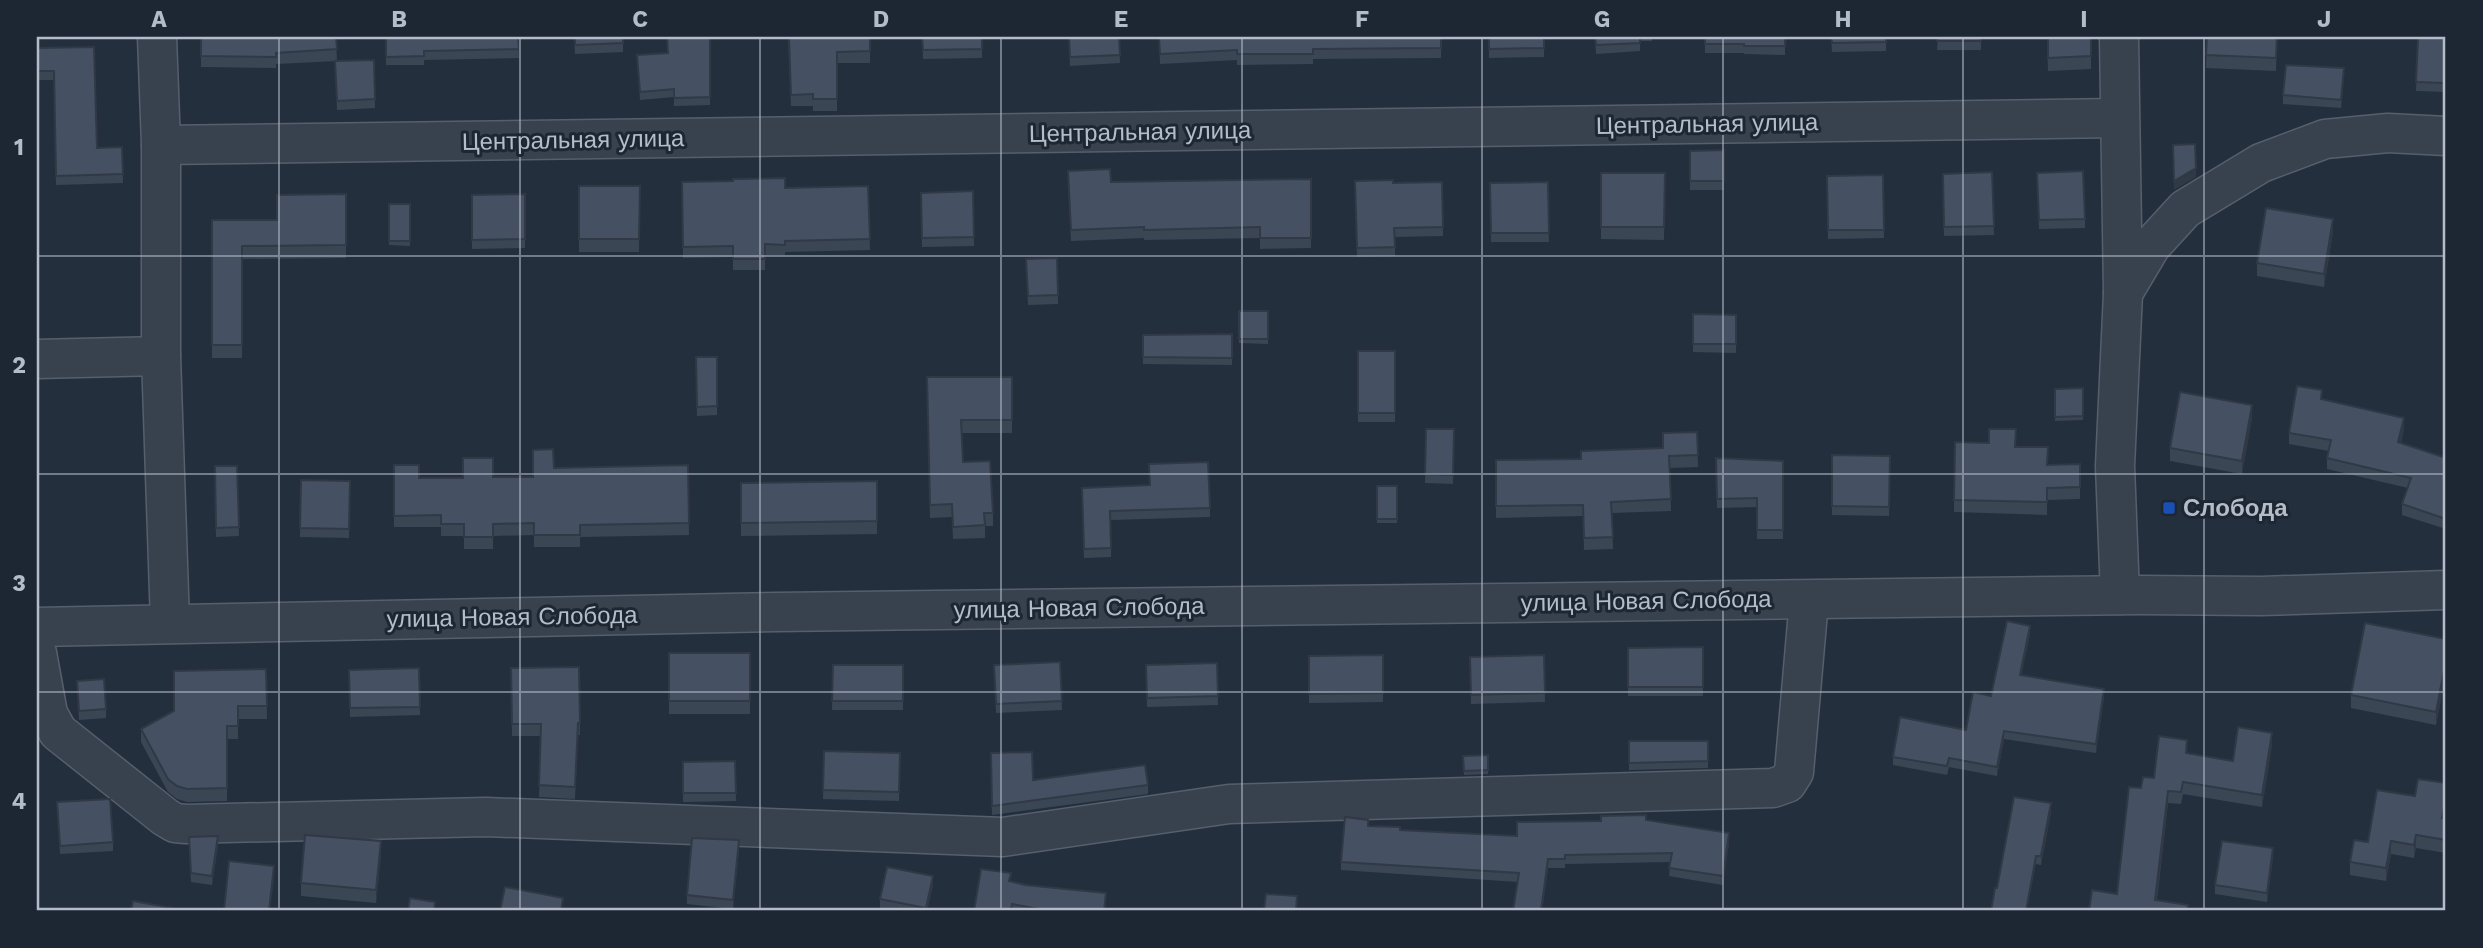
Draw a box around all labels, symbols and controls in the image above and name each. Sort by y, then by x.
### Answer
text: A [151,6,167,33]
text: B [391,6,407,33]
text: C [632,6,648,33]
text: D [873,6,889,33]
text: E [1114,6,1128,33]
text: F [1355,6,1369,33]
text: G [1594,6,1610,33]
text: H [1834,6,1852,33]
text: I [2080,6,2088,33]
text: J [2317,6,2331,33]
street label: Центральная улица [1596,108,1819,140]
street label: Центральная улица [1029,116,1252,148]
street label: Центральная улица [462,124,685,156]
text: 1 [14,134,24,161]
text: 2 [12,352,26,379]
place label: Слобода [2183,494,2288,522]
marker: Слобода [2161,500,2177,516]
text: 3 [12,570,26,597]
street label: улица Новая Слобода [1520,585,1772,617]
street label: улица Новая Слобода [953,592,1205,624]
street label: улица Новая Слобода [386,601,638,633]
text: 4 [12,788,27,815]

